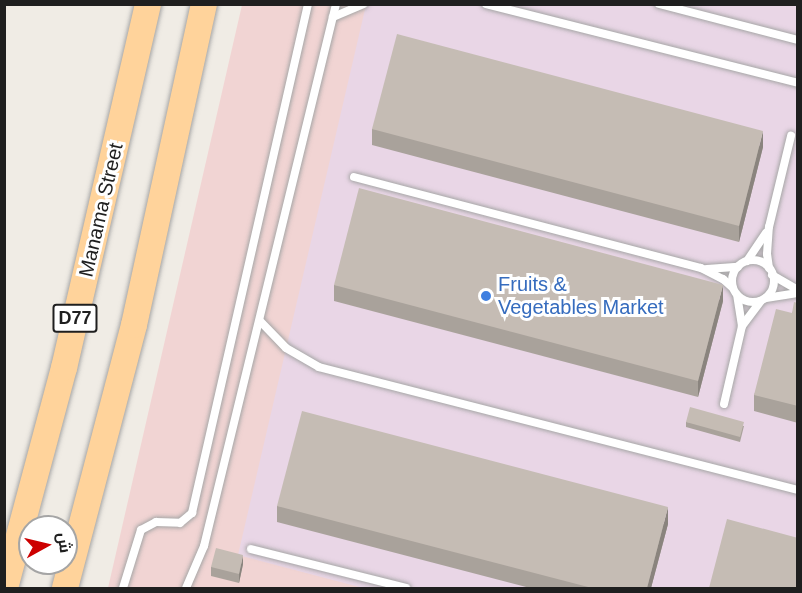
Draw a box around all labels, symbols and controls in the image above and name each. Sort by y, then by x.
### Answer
street label: Manama Street [74,141,128,279]
place label: Fruits & Vegetables Market [498,272,664,319]
marker: Fruits & Vegetables Market [479,289,493,303]
road number: D77 [51,303,99,333]
north arrow [18,515,78,575]
text: ش [54,531,74,554]

